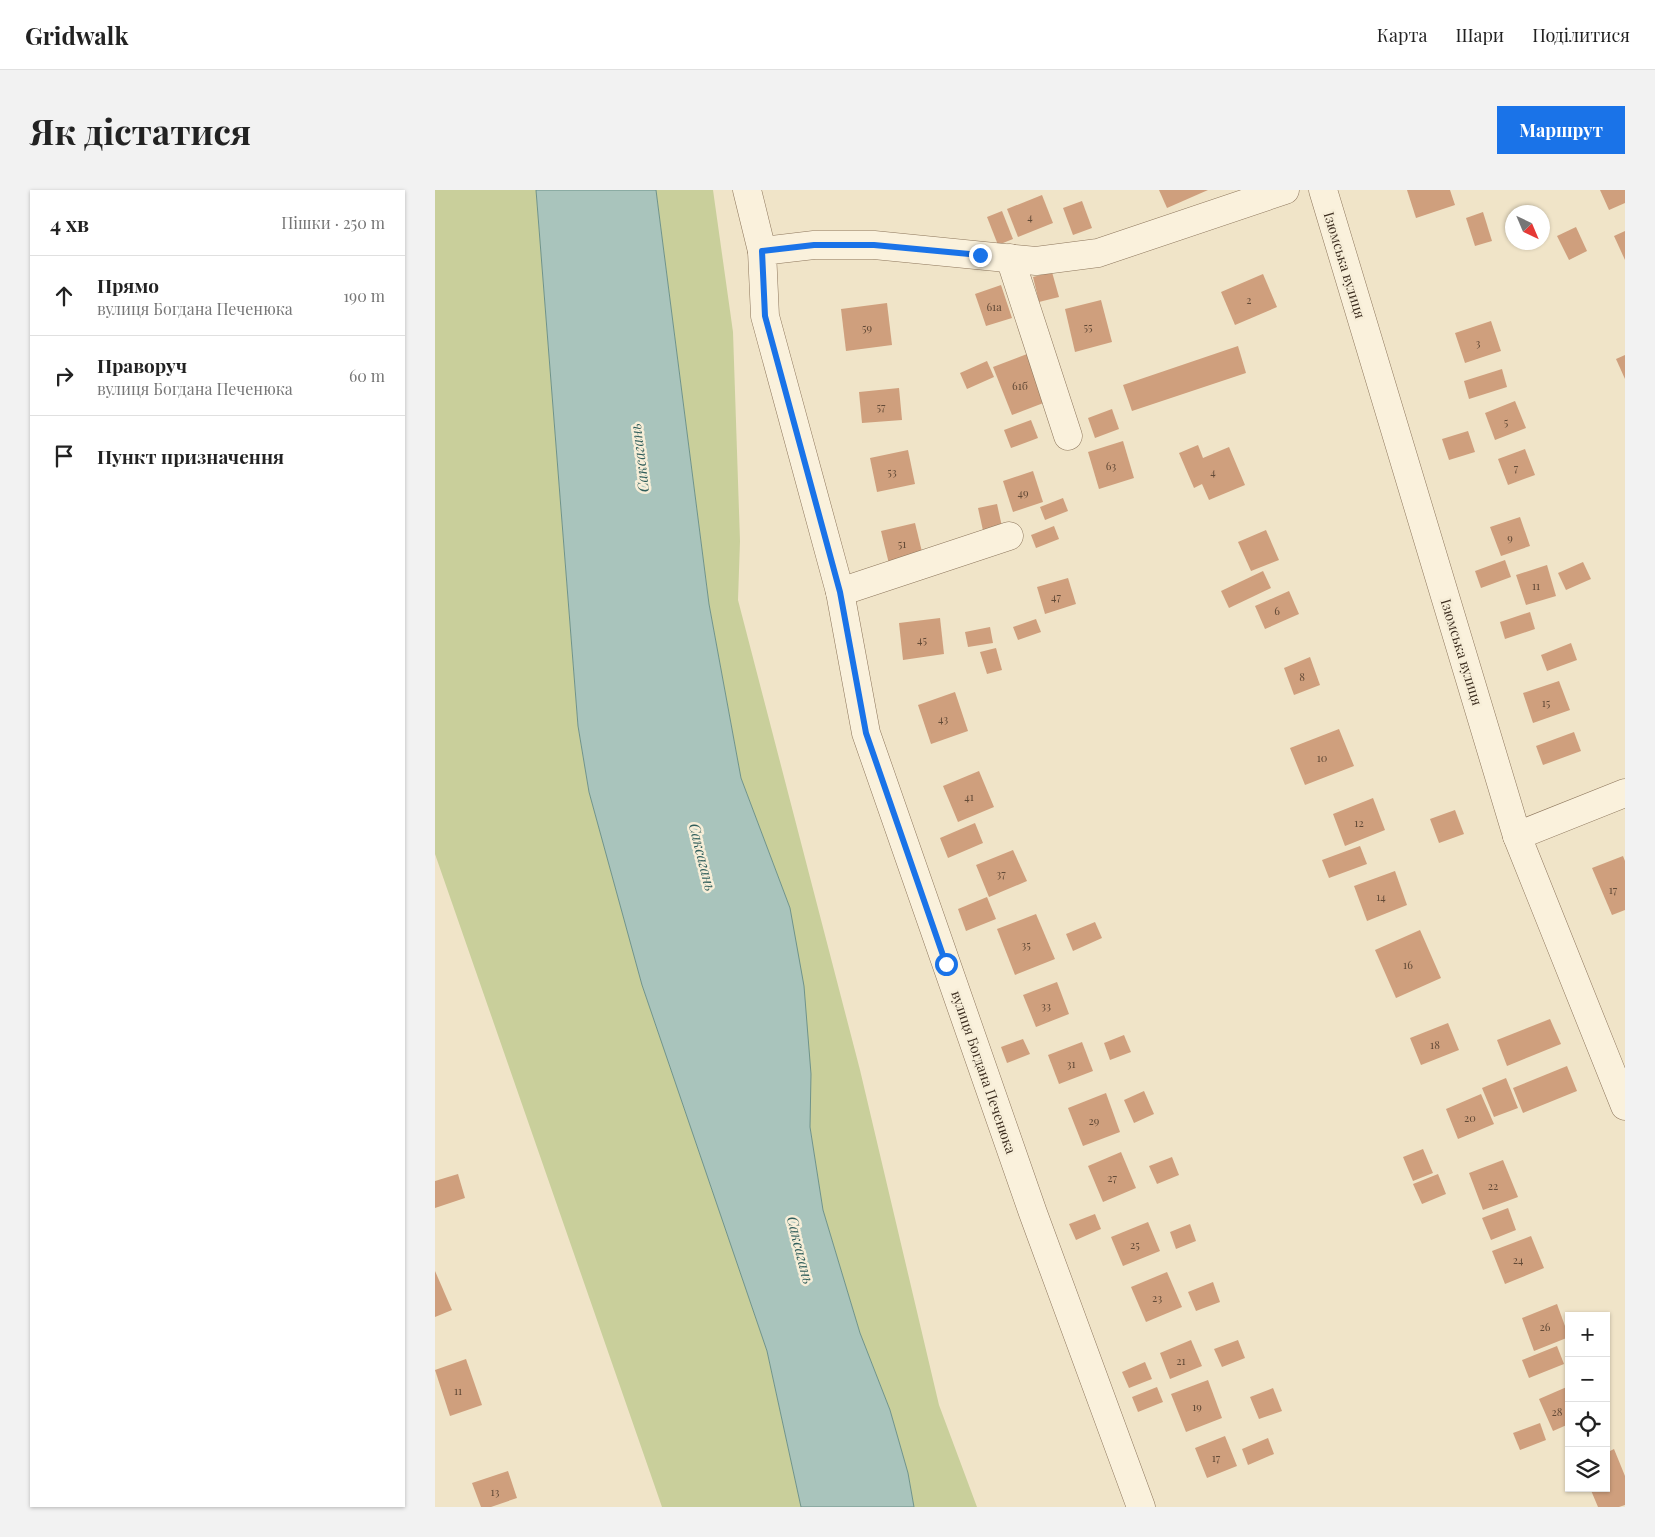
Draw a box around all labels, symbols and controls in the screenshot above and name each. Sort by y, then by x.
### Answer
text: Gridwalk [25,19,128,51]
text: Карта [1377,23,1427,47]
text: Шари [1455,23,1504,47]
text: Поділитися [1532,23,1630,47]
button: Маршрут [1497,106,1625,154]
text: Як дістатися [30,107,251,154]
north arrow [1505,205,1550,250]
text: 4 хв [50,209,89,237]
house number: 4 [1027,209,1033,224]
street label: Ізюмська вулиця [1320,209,1370,321]
text: Пішки · 250 m [281,212,385,233]
route end [969,244,992,267]
text: Прямо [97,272,159,298]
icon: ahead [50,282,78,310]
text: 190 m [343,285,385,306]
house number: 2 [1246,292,1252,307]
text: вулиця Богдана Печенюка [97,298,293,319]
house number: 61а [986,299,1002,314]
house number: 55 [1083,319,1093,334]
house number: 59 [862,320,872,335]
house number: 3 [1476,335,1481,350]
text: Праворуч [97,352,187,378]
icon: right [50,362,78,390]
text: 60 m [349,365,385,386]
text: вулиця Богдана Печенюка [97,378,293,399]
house number: 61б [1012,378,1028,393]
house number: 57 [876,399,886,414]
house number: 5 [1504,414,1509,429]
water label: Саксагань [625,422,653,494]
icon: arrive [50,442,78,470]
text: Пункт призначення [97,443,284,469]
house number: 63 [1106,458,1116,473]
house number: 7 [1514,460,1519,475]
house number: 53 [887,464,897,479]
house number: 4 [1210,464,1216,479]
house number: 49 [1017,485,1029,500]
house number: 9 [1507,530,1513,545]
house number: 51 [898,536,906,551]
house number: 11 [1532,578,1540,593]
house number: 47 [1051,589,1061,604]
street label: Ізюмська вулиця [1437,596,1487,708]
house number: 6 [1274,603,1280,618]
house number: 45 [917,632,927,647]
house number: 8 [1299,669,1305,684]
house number: 15 [1542,695,1551,710]
house number: 43 [938,711,948,726]
house number: 10 [1317,750,1328,765]
house number: 41 [964,789,974,804]
house number: 12 [1354,815,1364,830]
water label: Саксагань [685,821,721,893]
house number: 37 [996,866,1006,881]
house number: 17 [1609,882,1618,897]
house number: 14 [1376,889,1386,904]
house number: 35 [1021,937,1031,952]
route start [935,953,958,976]
house number: 16 [1403,957,1413,972]
street label: вулиця Богдана Печенюка [947,988,1021,1156]
house number: 33 [1041,998,1051,1013]
house number: 18 [1430,1037,1440,1052]
house number: 31 [1066,1056,1076,1071]
house number: 20 [1464,1110,1476,1125]
house number: 29 [1089,1113,1100,1128]
house number: 27 [1107,1170,1117,1185]
house number: 22 [1488,1178,1498,1193]
water label: Саксагань [783,1214,819,1286]
house number: 25 [1130,1237,1140,1252]
house number: 24 [1513,1252,1524,1267]
house number: 23 [1152,1290,1162,1305]
map controls [1565,1312,1610,1492]
button: + [1565,1312,1610,1357]
house number: 26 [1540,1319,1551,1334]
house number: 21 [1176,1353,1186,1368]
button: − [1565,1357,1610,1402]
house number: 11 [454,1383,462,1398]
house number: 19 [1192,1399,1202,1414]
button: locate [1565,1402,1610,1447]
house number: 28 [1552,1404,1563,1419]
button: layers [1565,1447,1610,1492]
house number: 17 [1212,1450,1221,1465]
house number: 13 [491,1484,499,1499]

